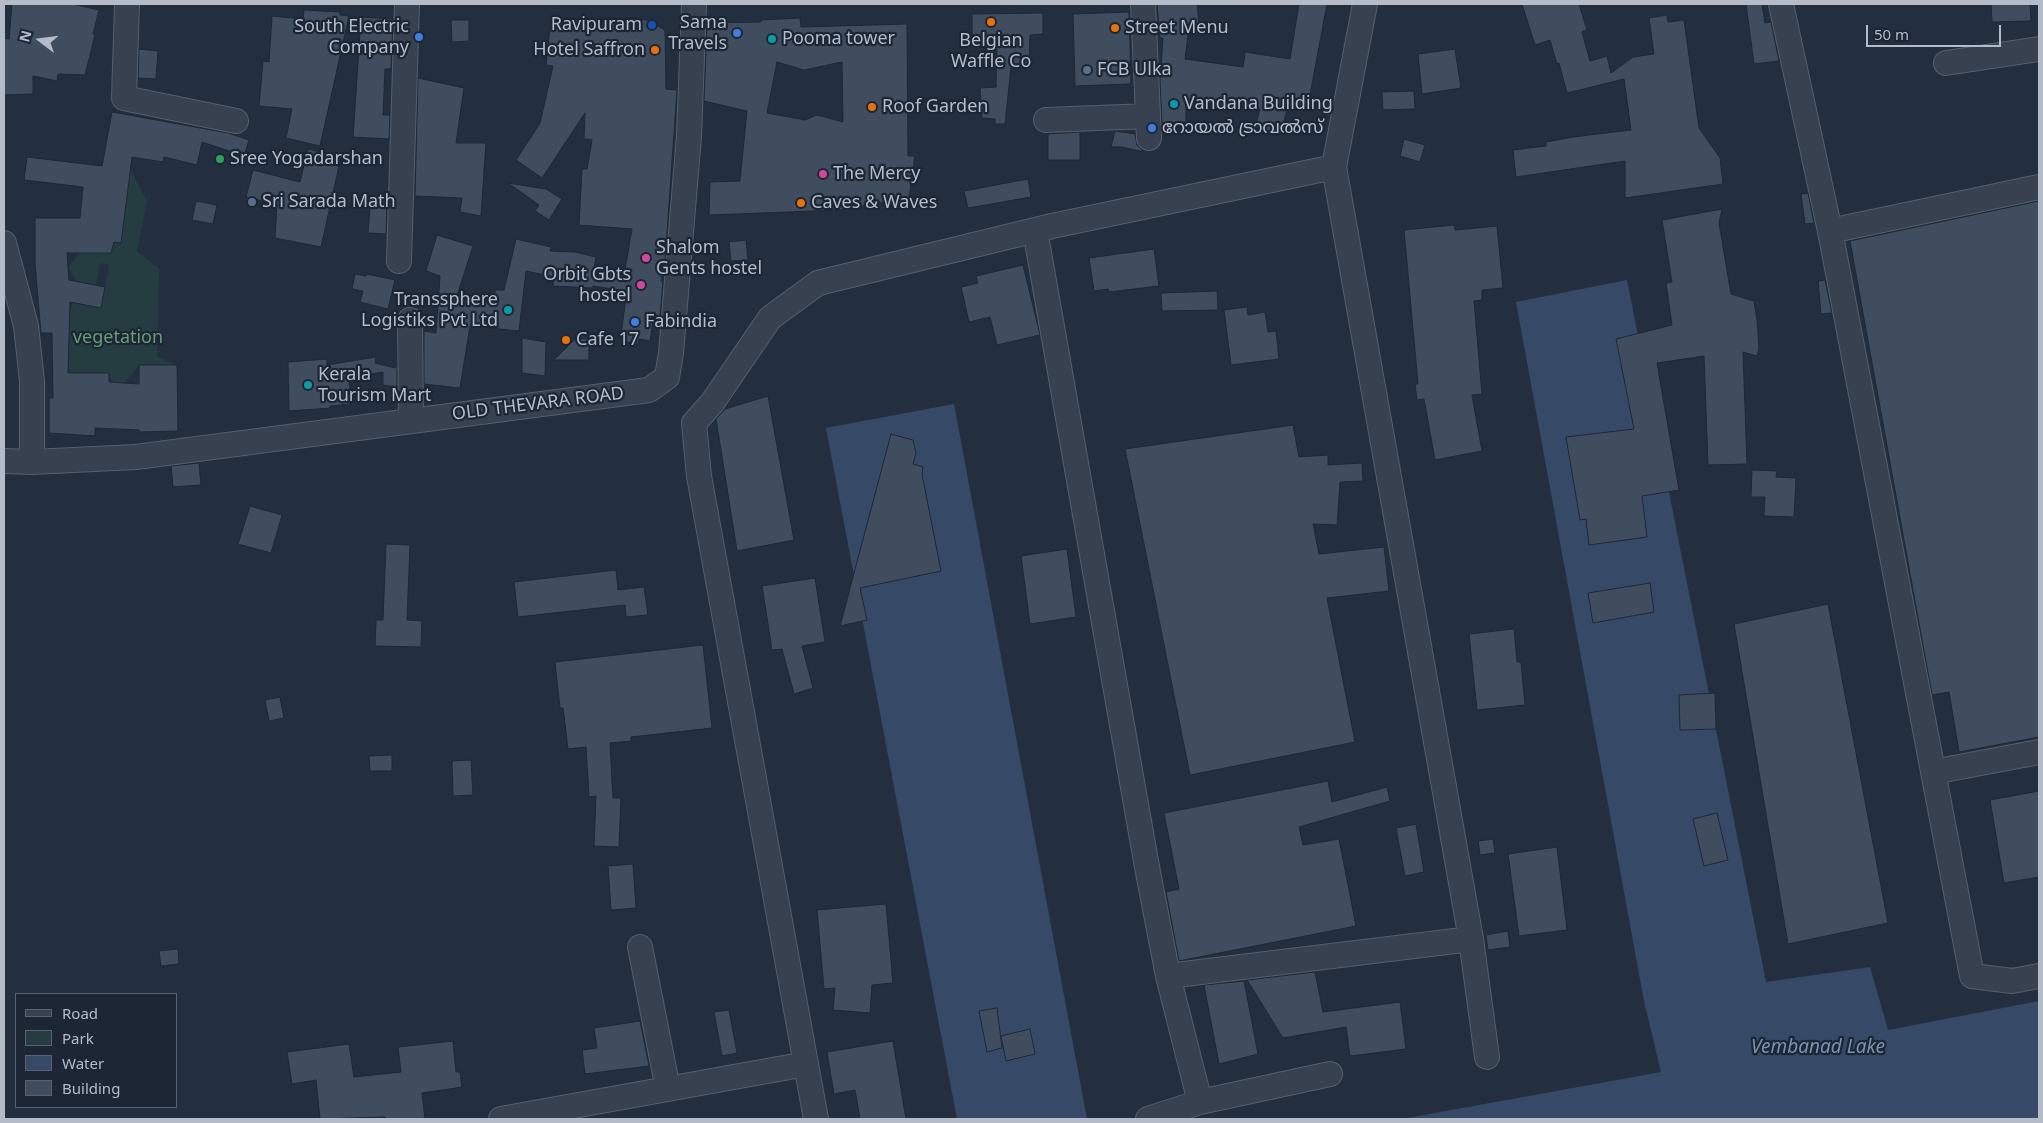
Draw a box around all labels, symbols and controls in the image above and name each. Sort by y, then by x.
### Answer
place label: Sama Travels [668,12,727,54]
place label: Ravipuram [551,14,642,36]
north arrow [15,15,65,65]
scale bar [1868,15,2003,47]
place label: South Electric Company [294,16,409,58]
marker: Belgian Waffle Co [985,16,997,28]
place label: Street Menu [1125,17,1229,39]
marker: Ravipuram [646,19,658,31]
marker: Street Menu [1109,22,1121,34]
text: 50 m [1874,24,1909,44]
marker: Sama Travels [731,27,743,39]
text: N [14,28,36,44]
place label: Pooma tower [782,28,895,50]
place label: Belgian Waffle Co [951,30,1031,72]
marker: South Electric Company [413,31,425,43]
marker: Pooma tower [766,33,778,45]
place label: Hotel Saffron [533,39,645,61]
marker: Hotel Saffron [649,44,661,56]
place label: FCB Ulka [1097,59,1172,81]
marker: FCB Ulka [1081,64,1093,76]
place label: Vandana Building [1184,93,1333,115]
place label: Roof Garden [882,96,988,118]
marker: Vandana Building [1168,98,1180,110]
marker: Roof Garden [866,101,878,113]
place label: റോയൽ ട്രാവൽസ് [1162,117,1323,139]
marker: റോയൽ ട്രാവൽസ് [1146,122,1158,134]
place label: Sree Yogadarshan [230,148,383,170]
marker: Sree Yogadarshan [214,153,226,165]
place label: The Mercy [833,163,920,185]
marker: The Mercy [817,168,829,180]
place label: Sri Sarada Math [262,191,396,213]
place label: Caves & Waves [811,192,937,214]
marker: Sri Sarada Math [246,196,258,208]
marker: Caves & Waves [795,197,807,209]
place label: Shalom Gents hostel [656,237,762,280]
marker: Shalom Gents hostel [640,252,652,264]
place label: Orbit Gbts hostel [543,264,631,306]
marker: Orbit Gbts hostel [635,279,647,291]
place label: Transsphere Logistiks Pvt Ltd [361,289,498,332]
marker: Transsphere Logistiks Pvt Ltd [502,304,514,316]
place label: Fabindia [645,311,717,333]
marker: Fabindia [629,316,641,328]
park label: vegetation [73,327,163,349]
place label: Cafe 17 [576,329,639,351]
marker: Cafe 17 [560,334,572,346]
place label: Kerala Tourism Mart [318,364,431,406]
marker: Kerala Tourism Mart [302,379,314,391]
street label: OLD THEVARA ROAD [451,383,625,425]
legend [15,993,178,1108]
text: Road [62,1003,98,1023]
text: Park [62,1028,94,1048]
water label: Vembanad Lake [1751,1037,1885,1059]
text: Water [62,1053,104,1073]
text: Building [62,1078,120,1098]

